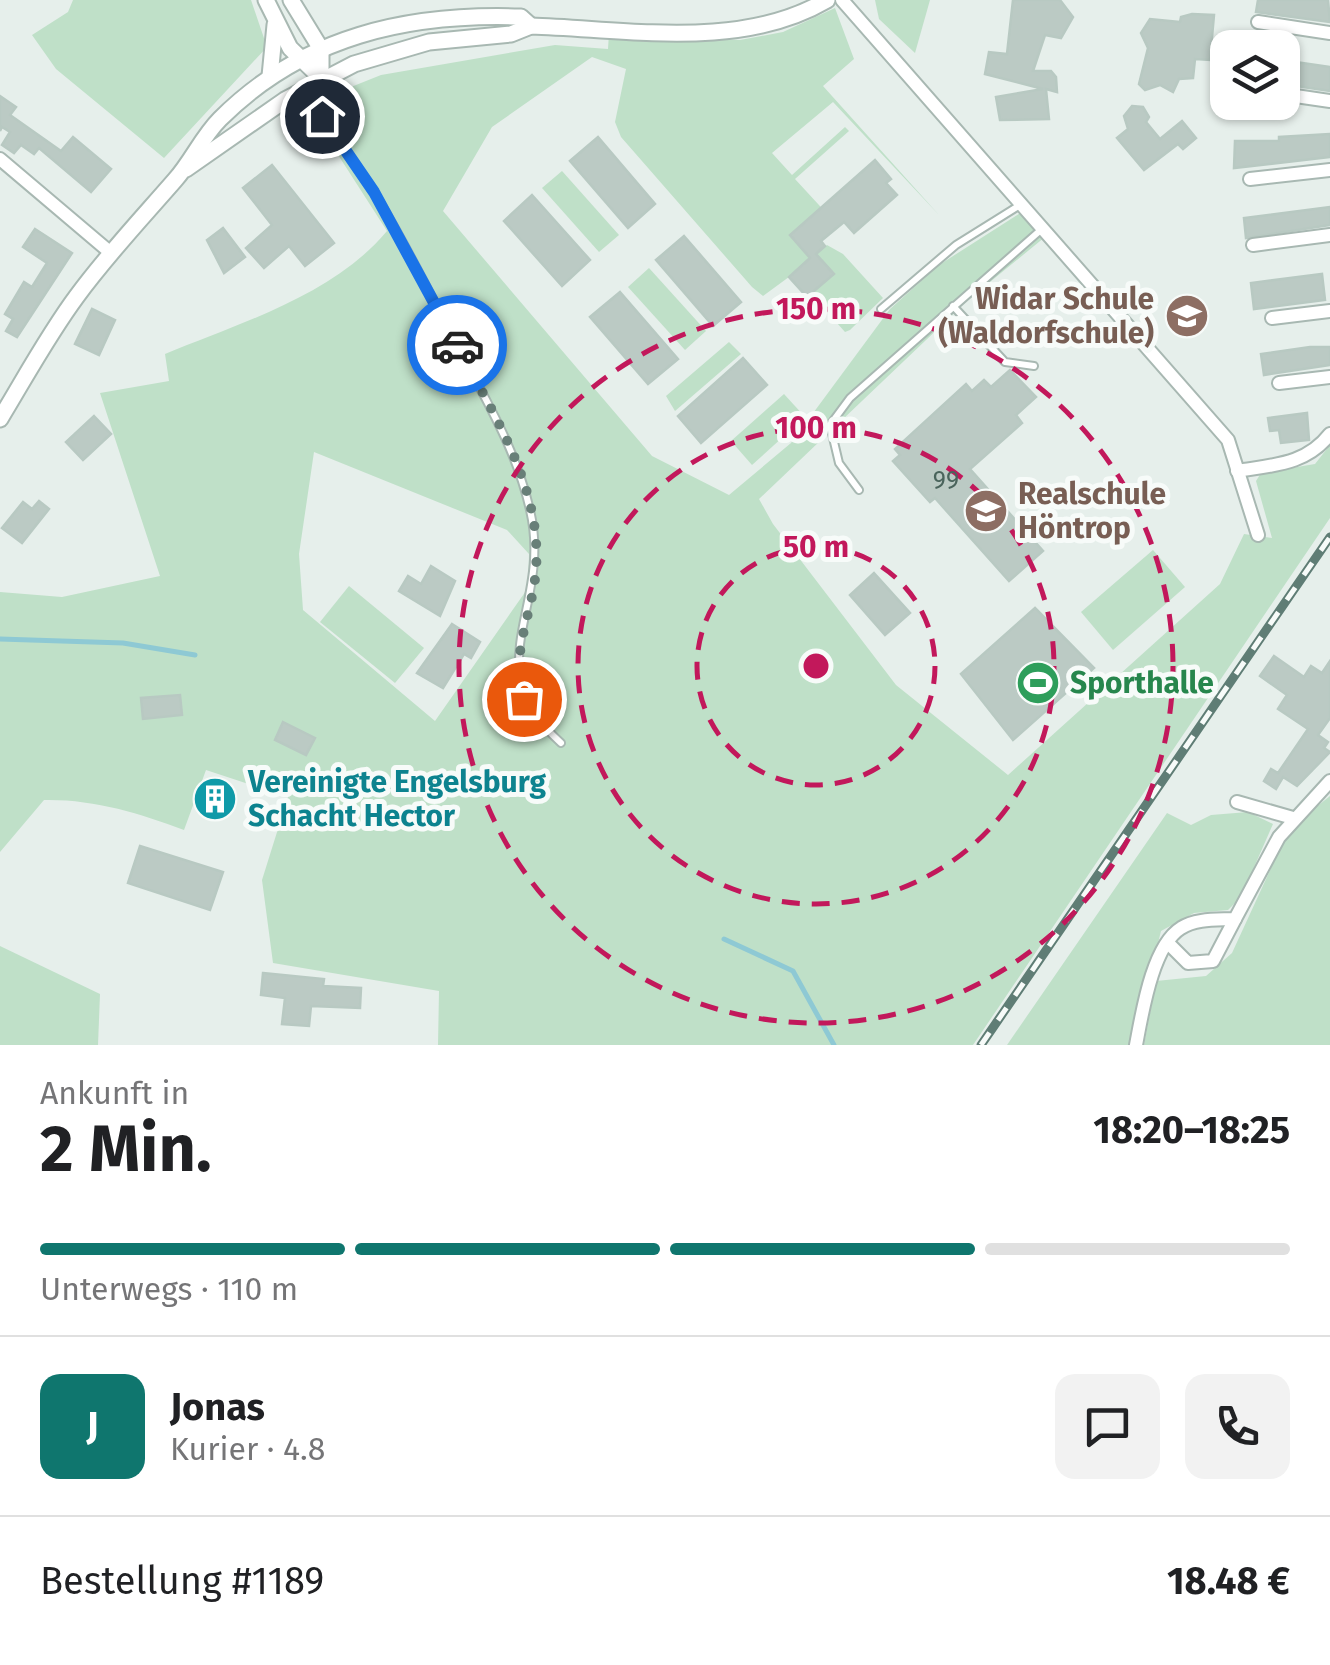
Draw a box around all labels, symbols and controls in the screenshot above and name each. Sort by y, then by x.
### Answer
map controls [1210,30,1300,120]
button: layers [1210,30,1300,120]
pin [280,74,365,159]
icon: home [295,89,350,144]
place label: Widar Schule (Waldorfschule) [938,281,1154,351]
text: 150 m [776,291,856,327]
school or university icon: Widar Schule (Waldorfschule) [1164,293,1210,339]
courier [407,295,507,395]
icon: car [430,318,485,373]
text: 100 m [775,410,857,446]
house number: 99 [933,466,959,496]
place label: Realschule Höntrop [1018,476,1166,546]
school or university icon: Realschule Höntrop [963,488,1009,534]
text: 50 m [783,529,849,565]
centre of rings [798,648,834,684]
pin [482,657,567,742]
sports icon: Sporthalle [1015,660,1061,706]
place label: Sporthalle [1070,665,1214,701]
icon: bag [497,672,552,727]
place label: Vereinigte Engelsburg Schacht Hector [247,764,546,834]
building icon: Vereinigte Engelsburg Schacht Hector [192,776,238,822]
text: Ankunft in [40,1074,189,1112]
text: 18:20–18:25 [1093,1107,1290,1153]
text: 2 Min. [40,1110,212,1188]
text: Unterwegs · 110 m [40,1270,298,1308]
button: chat [1055,1374,1160,1479]
button: phone [1185,1374,1290,1479]
text: Jonas [170,1384,265,1430]
text: J [86,1403,99,1449]
text: Kurier · 4.8 [170,1430,325,1468]
text: Bestellung #1189 [40,1558,324,1604]
text: 18.48 € [1167,1558,1290,1604]

